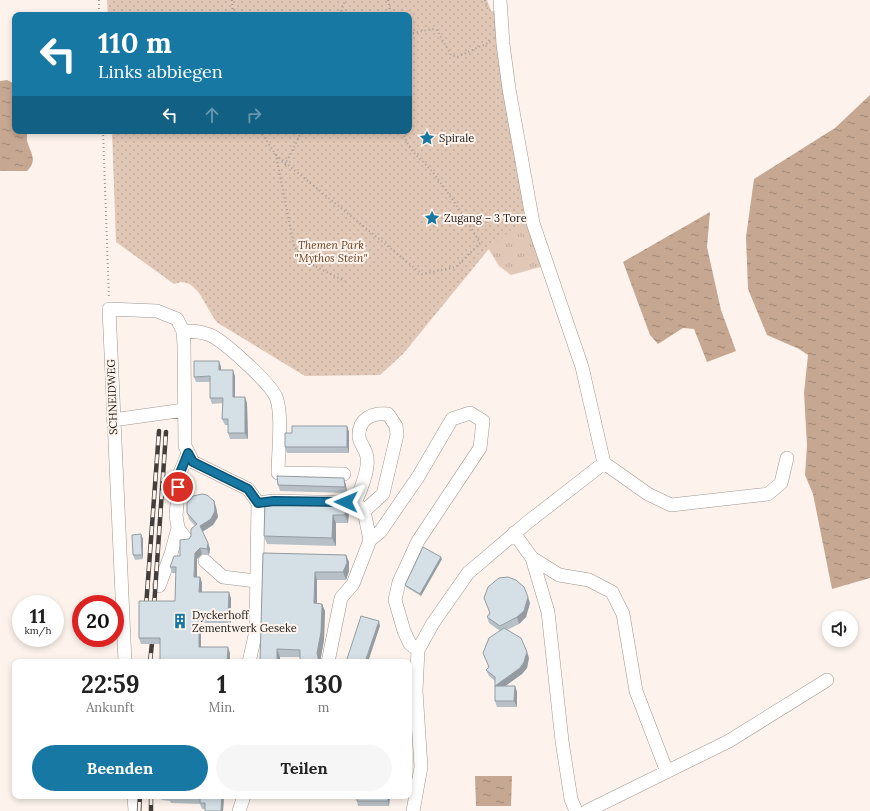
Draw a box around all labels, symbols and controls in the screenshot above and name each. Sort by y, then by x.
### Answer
text: 110 m [98,25,172,61]
icon: left [32,28,84,80]
text: Links abbiegen [98,60,223,83]
icon: left [159,104,181,126]
icon: ahead [201,104,223,126]
icon: right [243,104,265,126]
place icon: Spirale [418,129,436,147]
place label: Spirale [439,131,474,145]
place icon: Zugang – 3 Tore [423,209,441,227]
place label: Zugang – 3 Tore [444,211,527,225]
park label: Themen Park "Mythos Stein" [295,238,368,265]
street label: SCHNEIDWEG [104,358,120,435]
pin [161,470,195,504]
icon: arrive [167,476,189,498]
position arrow [325,481,367,523]
speed limit sign: 20 [72,595,124,647]
text: 11 [30,603,46,628]
place label: Dyckerhoff Zementwerk Geseke [192,608,297,635]
map controls [822,611,858,647]
button: sound [822,611,858,647]
building icon: Dyckerhoff Zementwerk Geseke [171,612,189,630]
text: km/h [24,624,52,637]
text: 22:59 [81,669,139,700]
text: 1 [217,669,227,700]
text: 130 [304,669,343,700]
text: Ankunft [86,699,134,716]
text: Min. [209,699,235,716]
text: m [318,699,329,716]
button: Beenden [32,745,208,791]
button: Teilen [216,745,392,791]

